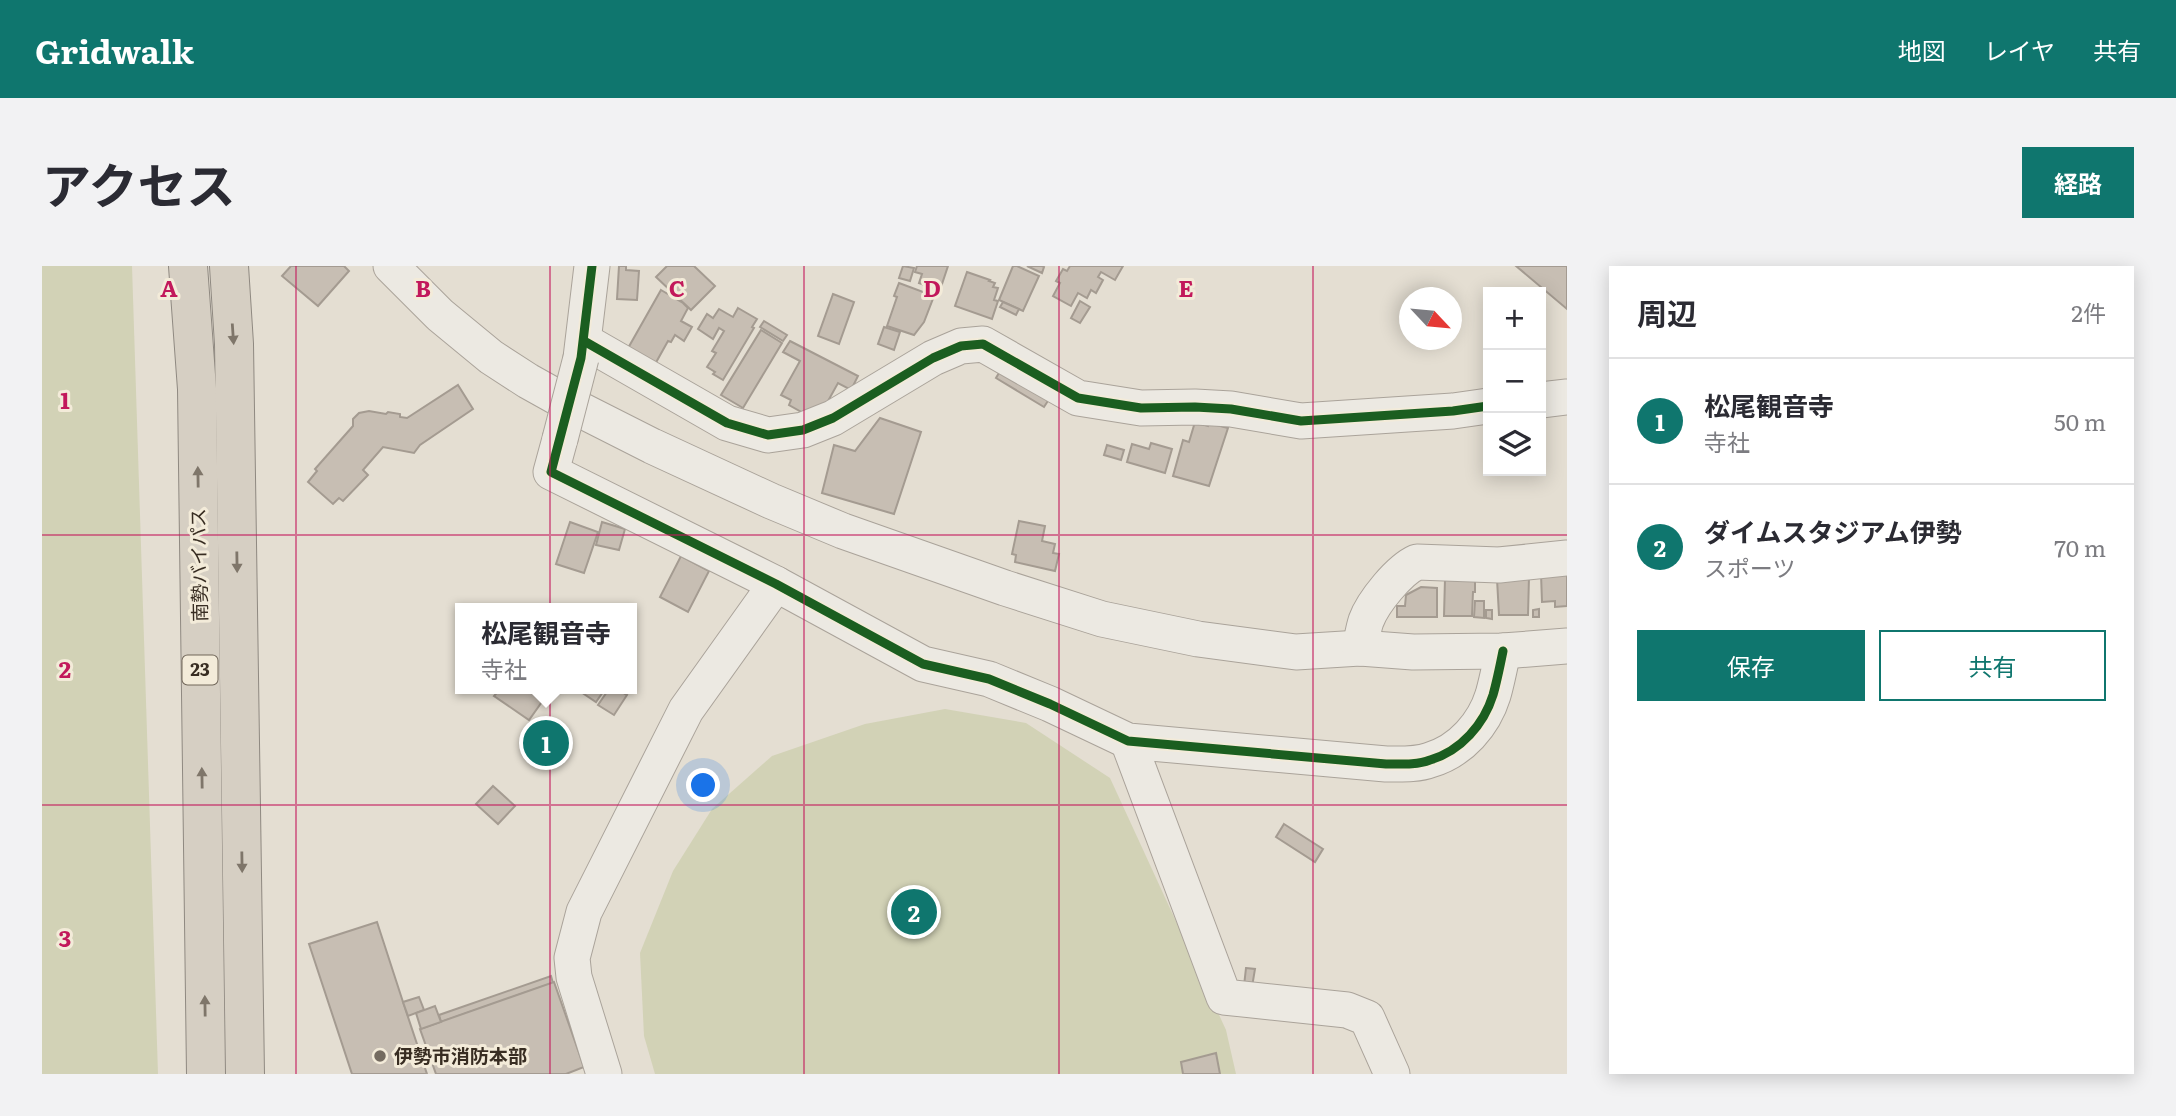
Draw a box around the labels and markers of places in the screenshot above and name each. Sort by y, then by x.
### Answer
pin: 1 [523,717,569,769]
pin: 2 [891,886,937,938]
place label: 伊勢市消防本部 [394,1041,527,1069]
marker: 伊勢市消防本部 [372,1048,388,1064]

